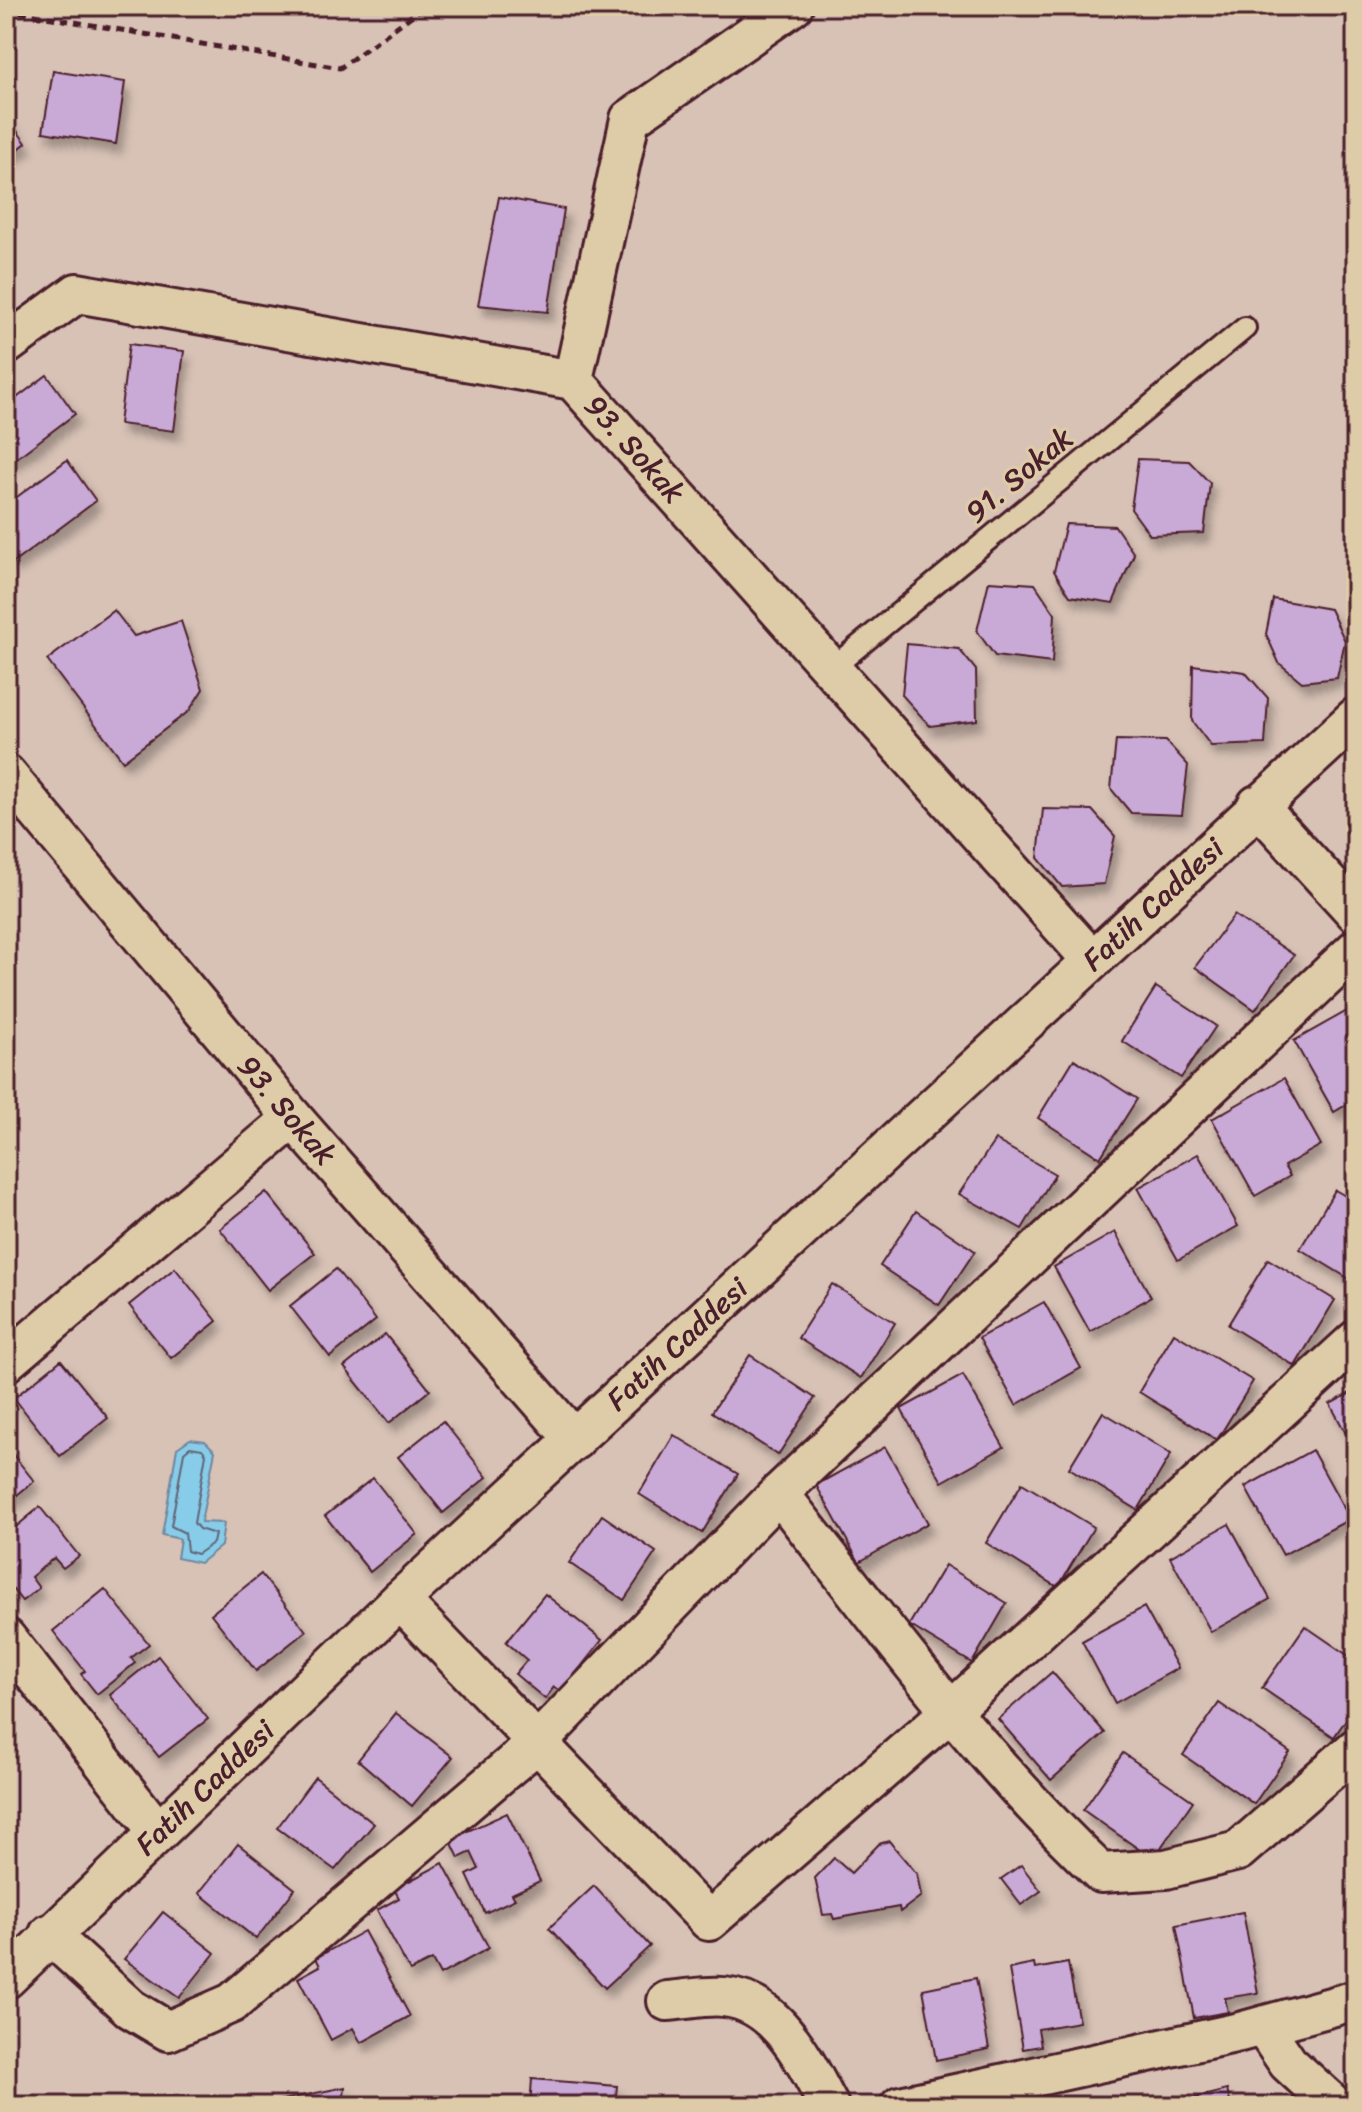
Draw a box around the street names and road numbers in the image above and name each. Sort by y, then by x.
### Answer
street label: 93. Sokak [570,381,699,516]
street label: 91. Sokak [952,413,1086,537]
street label: Fatih Caddesi [1069,822,1239,985]
street label: 93. Sokak [223,1042,351,1178]
street label: Fatih Caddesi [593,1262,763,1425]
street label: Fatih Caddesi [122,1705,289,1869]

